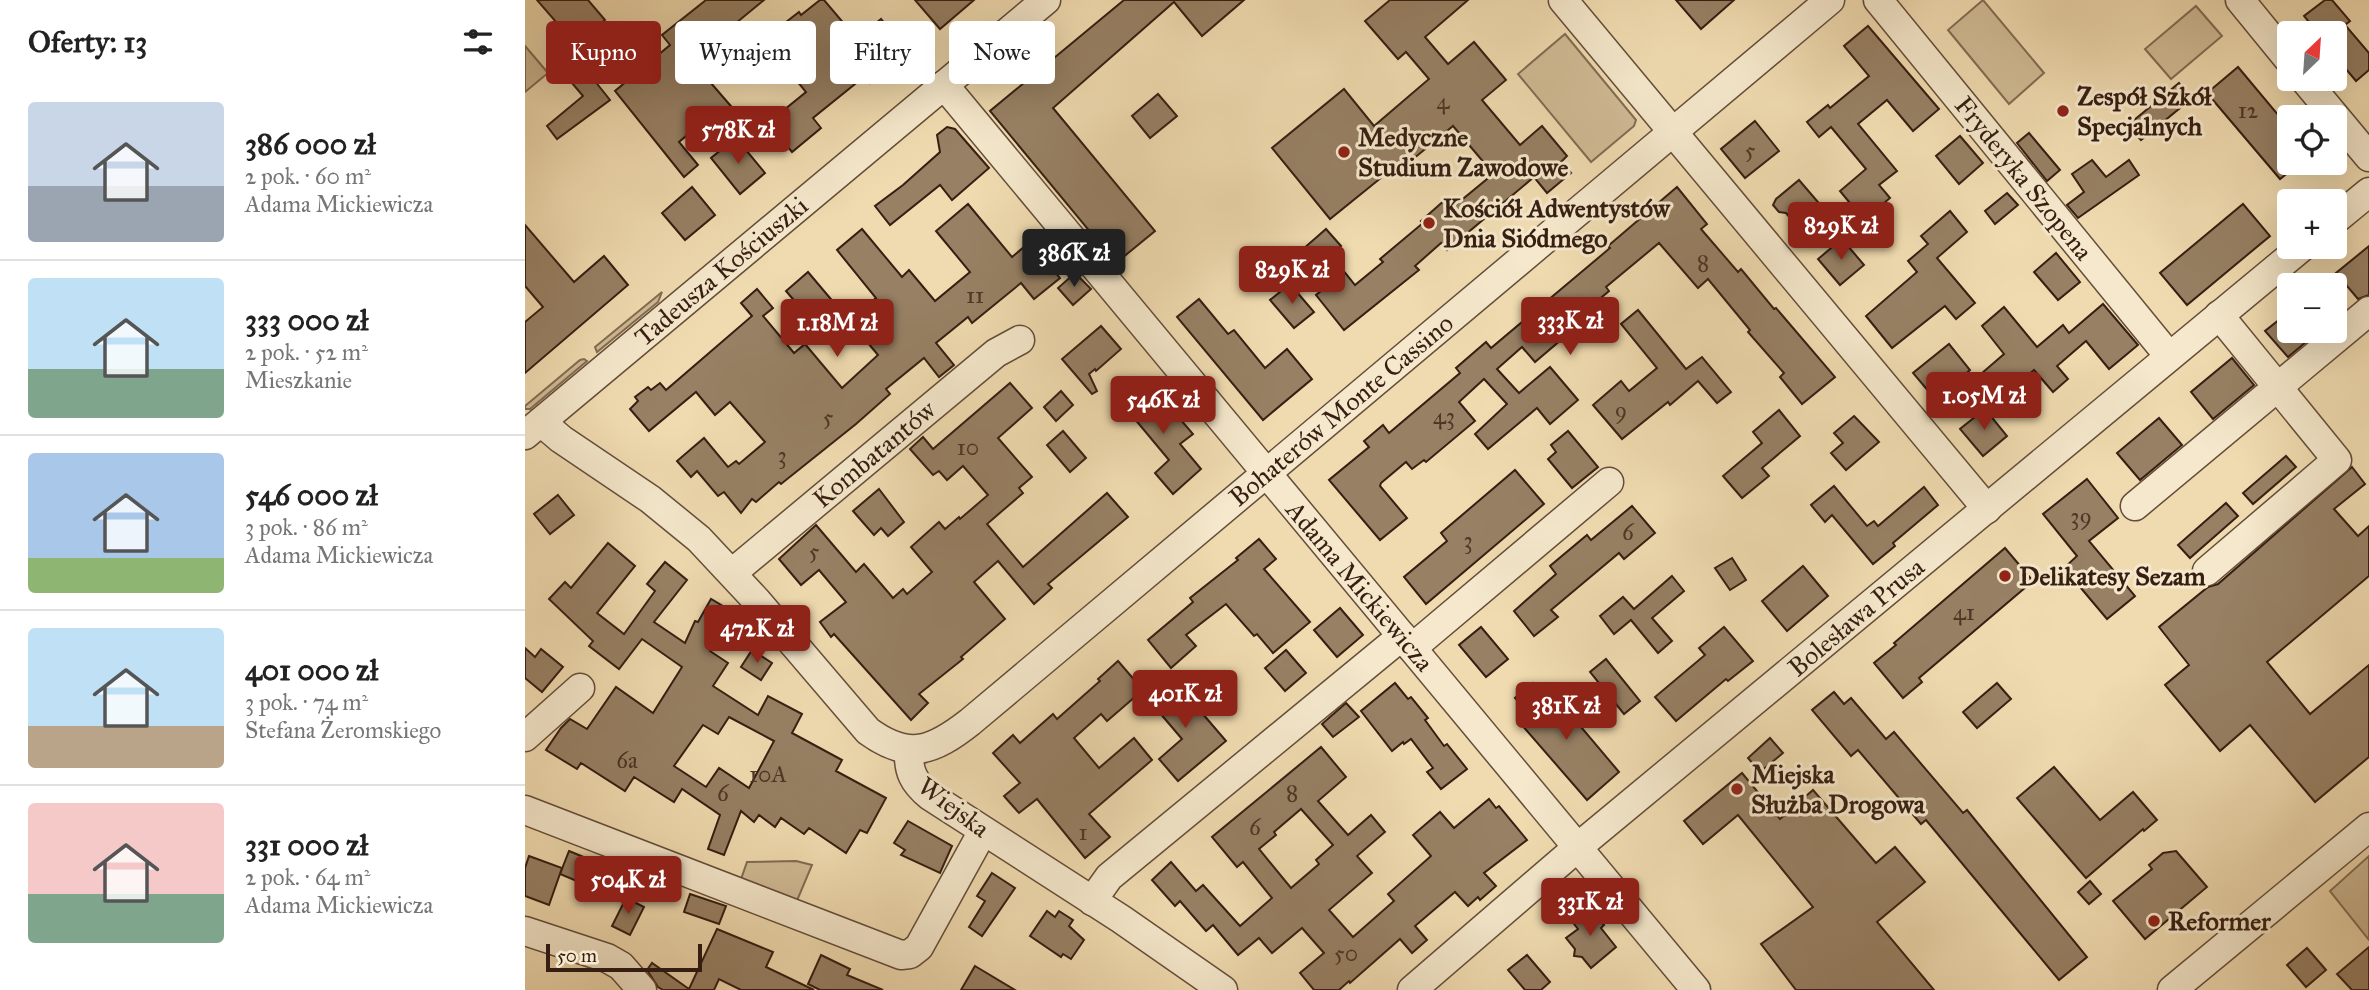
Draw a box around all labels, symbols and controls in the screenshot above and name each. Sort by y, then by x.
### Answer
chip: Kupno [546,21,661,84]
chip: Wynajem [675,21,816,84]
chip: Filtry [830,21,935,84]
chip: Nowe [949,21,1055,84]
north arrow [2277,21,2347,91]
map controls [2277,21,2347,343]
icon: filters [459,23,497,61]
text: Oferty: 13 [28,24,147,60]
place label: Zespół Szkół Specjalnych [2077,80,2212,142]
house number: 4 [1437,87,1451,115]
street label: Fryderyka Szopena [1948,90,2100,266]
house number: 12 [2238,96,2259,124]
marker: Zespół Szkół Specjalnych [2055,103,2071,119]
button: locate [2277,105,2347,175]
pin: 578K zł [673,106,803,166]
text: 578K zł [701,115,775,143]
place label: Medyczne Studium Zawodowe [1358,121,1569,183]
text: 386 000 zł [245,126,376,162]
icon: home [84,130,168,214]
house number: 5 [1745,136,1756,164]
marker: Medyczne Studium Zawodowe [1336,144,1352,160]
text: 2 pok. · 60 m² [245,162,371,190]
street label: Tadeusza Kościuszki [628,189,814,353]
button: + [2277,189,2347,259]
text: Adama Mickiewicza [245,190,433,218]
place label: Kościół Adwentystów Dnia Siódmego [1443,192,1671,255]
pin: 829K zł [1776,202,1906,262]
text: 829K zł [1804,211,1878,239]
marker: Kościół Adwentystów Dnia Siódmego [1421,215,1437,231]
pin: 386K zł [1009,230,1139,289]
text: 386K zł [1038,238,1110,266]
pin: 829K zł [1227,246,1357,306]
house number: 8 [1697,249,1709,277]
text: 829K zł [1255,255,1329,283]
button: − [2277,273,2347,343]
house number: 11 [966,281,984,309]
pin: 333K zł [1505,298,1635,357]
pin: 1.18M zł [765,300,909,359]
text: 333 000 zł [245,302,368,338]
icon: home [84,306,168,390]
text: 333K zł [1537,306,1603,334]
street label: Bohaterów Monte Cassino [1222,307,1460,513]
text: 1.18M zł [797,308,877,336]
text: 2 pok. · 52 m² [245,338,368,366]
text: Mieszkanie [245,366,352,394]
pin: 1.05M zł [1912,372,2056,432]
pin: 546K zł [1098,376,1228,436]
text: 1.05M zł [1942,381,2026,409]
text: 546K zł [1127,385,1199,413]
street label: Kombatantów [806,393,943,515]
house number: 9 [1615,396,1627,424]
house number: 43 [1433,402,1455,430]
house number: 5 [823,403,834,431]
house number: 10 [957,433,979,461]
house number: 3 [777,441,787,469]
text: 546 000 zł [245,477,378,513]
icon: home [84,481,168,565]
street label: Adama Mickiewicza [1279,493,1441,678]
house number: 39 [2070,502,2092,530]
text: 3 pok. · 86 m² [245,513,368,541]
house number: 6 [1622,518,1635,546]
house number: 3 [1463,526,1473,554]
house number: 5 [809,537,820,565]
text: Adama Mickiewicza [245,541,433,569]
street label: Bolesława Prusa [1781,551,1931,683]
place label: Delikatesy Sezam [2019,560,2206,592]
marker: Delikatesy Sezam [1997,568,2013,584]
house number: 41 [1953,598,1975,626]
pin: 472K zł [692,606,822,665]
text: 472K zł [720,614,794,642]
text: 401 000 zł [245,652,378,688]
icon: home [84,656,168,740]
pin: 401K zł [1120,670,1250,730]
text: 401K zł [1148,679,1222,707]
pin: 381K zł [1501,682,1631,742]
text: 3 pok. · 74 m² [245,688,368,716]
text: 381K zł [1532,691,1600,719]
text: Stefana Żeromskiego [245,716,441,744]
house number: 6a [616,746,638,774]
place label: Miejska Służba Drogowa [1751,758,1926,821]
house number: 10A [749,760,787,788]
street label: Wiejska [912,770,996,844]
house number: 6 [717,779,730,807]
house number: 8 [1286,779,1298,807]
marker: Miejska Służba Drogowa [1729,781,1745,797]
house number: 6 [1249,813,1262,841]
house number: 1 [1078,818,1088,846]
text: 331 000 zł [245,827,368,863]
icon: home [84,831,168,915]
pin: 504K zł [563,856,693,916]
text: 2 pok. · 64 m² [245,863,370,891]
text: 504K zł [590,865,666,893]
pin: 331K zł [1525,878,1655,938]
text: 331K zł [1557,887,1623,915]
text: Adama Mickiewicza [245,891,433,919]
place label: Reformer [2168,905,2272,937]
marker: Reformer [2146,913,2162,929]
house number: 50 [1334,939,1358,967]
scale bar [546,941,702,973]
text: 50 m [557,944,597,967]

